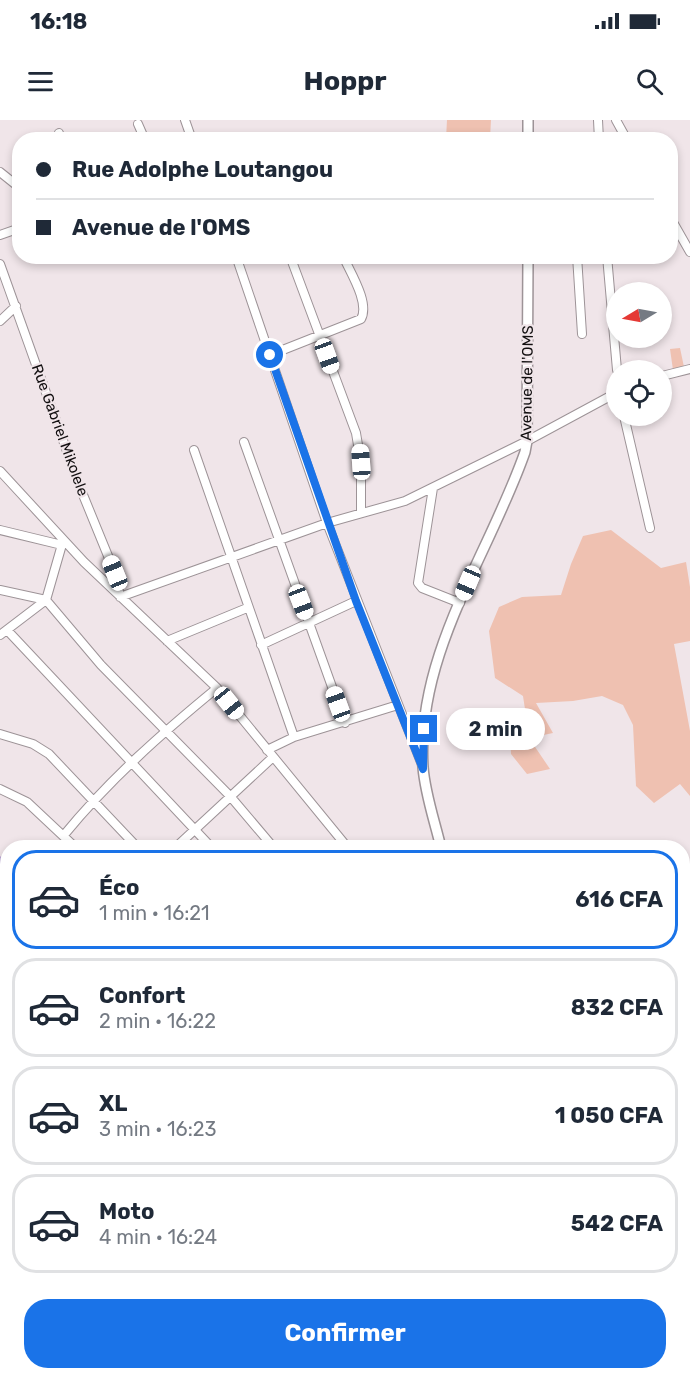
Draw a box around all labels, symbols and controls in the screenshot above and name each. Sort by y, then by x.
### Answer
text: 16:18 [30,8,88,35]
icon: menu [24,65,57,98]
text: Hoppr [304,65,386,97]
icon: search [633,65,666,98]
text: Rue Adolphe Loutangou [72,156,333,183]
text: Avenue de l'OMS [72,214,250,241]
north arrow [606,282,672,348]
map controls [606,282,672,426]
street label: Avenue de l'OMS [517,325,537,441]
car [312,336,342,376]
route start [256,341,283,368]
button: locate [606,360,672,426]
street label: Rue Gabriel Mikolele [28,362,92,498]
car [351,443,371,481]
car [100,553,130,593]
car [453,563,483,603]
car [286,582,316,622]
car [211,683,247,723]
car [323,684,353,724]
callout: 2 min [445,708,544,750]
route end [410,715,437,742]
text: 2 min [468,717,523,741]
icon: car [27,873,81,927]
text: Éco [99,874,139,901]
text: 616 CFA [575,886,663,913]
text: 1 min · 16:21 [99,901,210,925]
icon: car [27,981,81,1035]
text: Confort [99,982,185,1009]
text: 832 CFA [571,994,663,1021]
text: 2 min · 16:22 [99,1009,216,1033]
icon: car [27,1089,81,1143]
text: XL [99,1090,127,1117]
text: 1 050 CFA [555,1102,663,1129]
text: 3 min · 16:23 [99,1117,217,1141]
icon: car [27,1197,81,1251]
text: Moto [99,1198,154,1225]
text: 542 CFA [571,1210,663,1237]
text: 4 min · 16:24 [99,1225,217,1249]
button: Confirmer [24,1299,666,1368]

